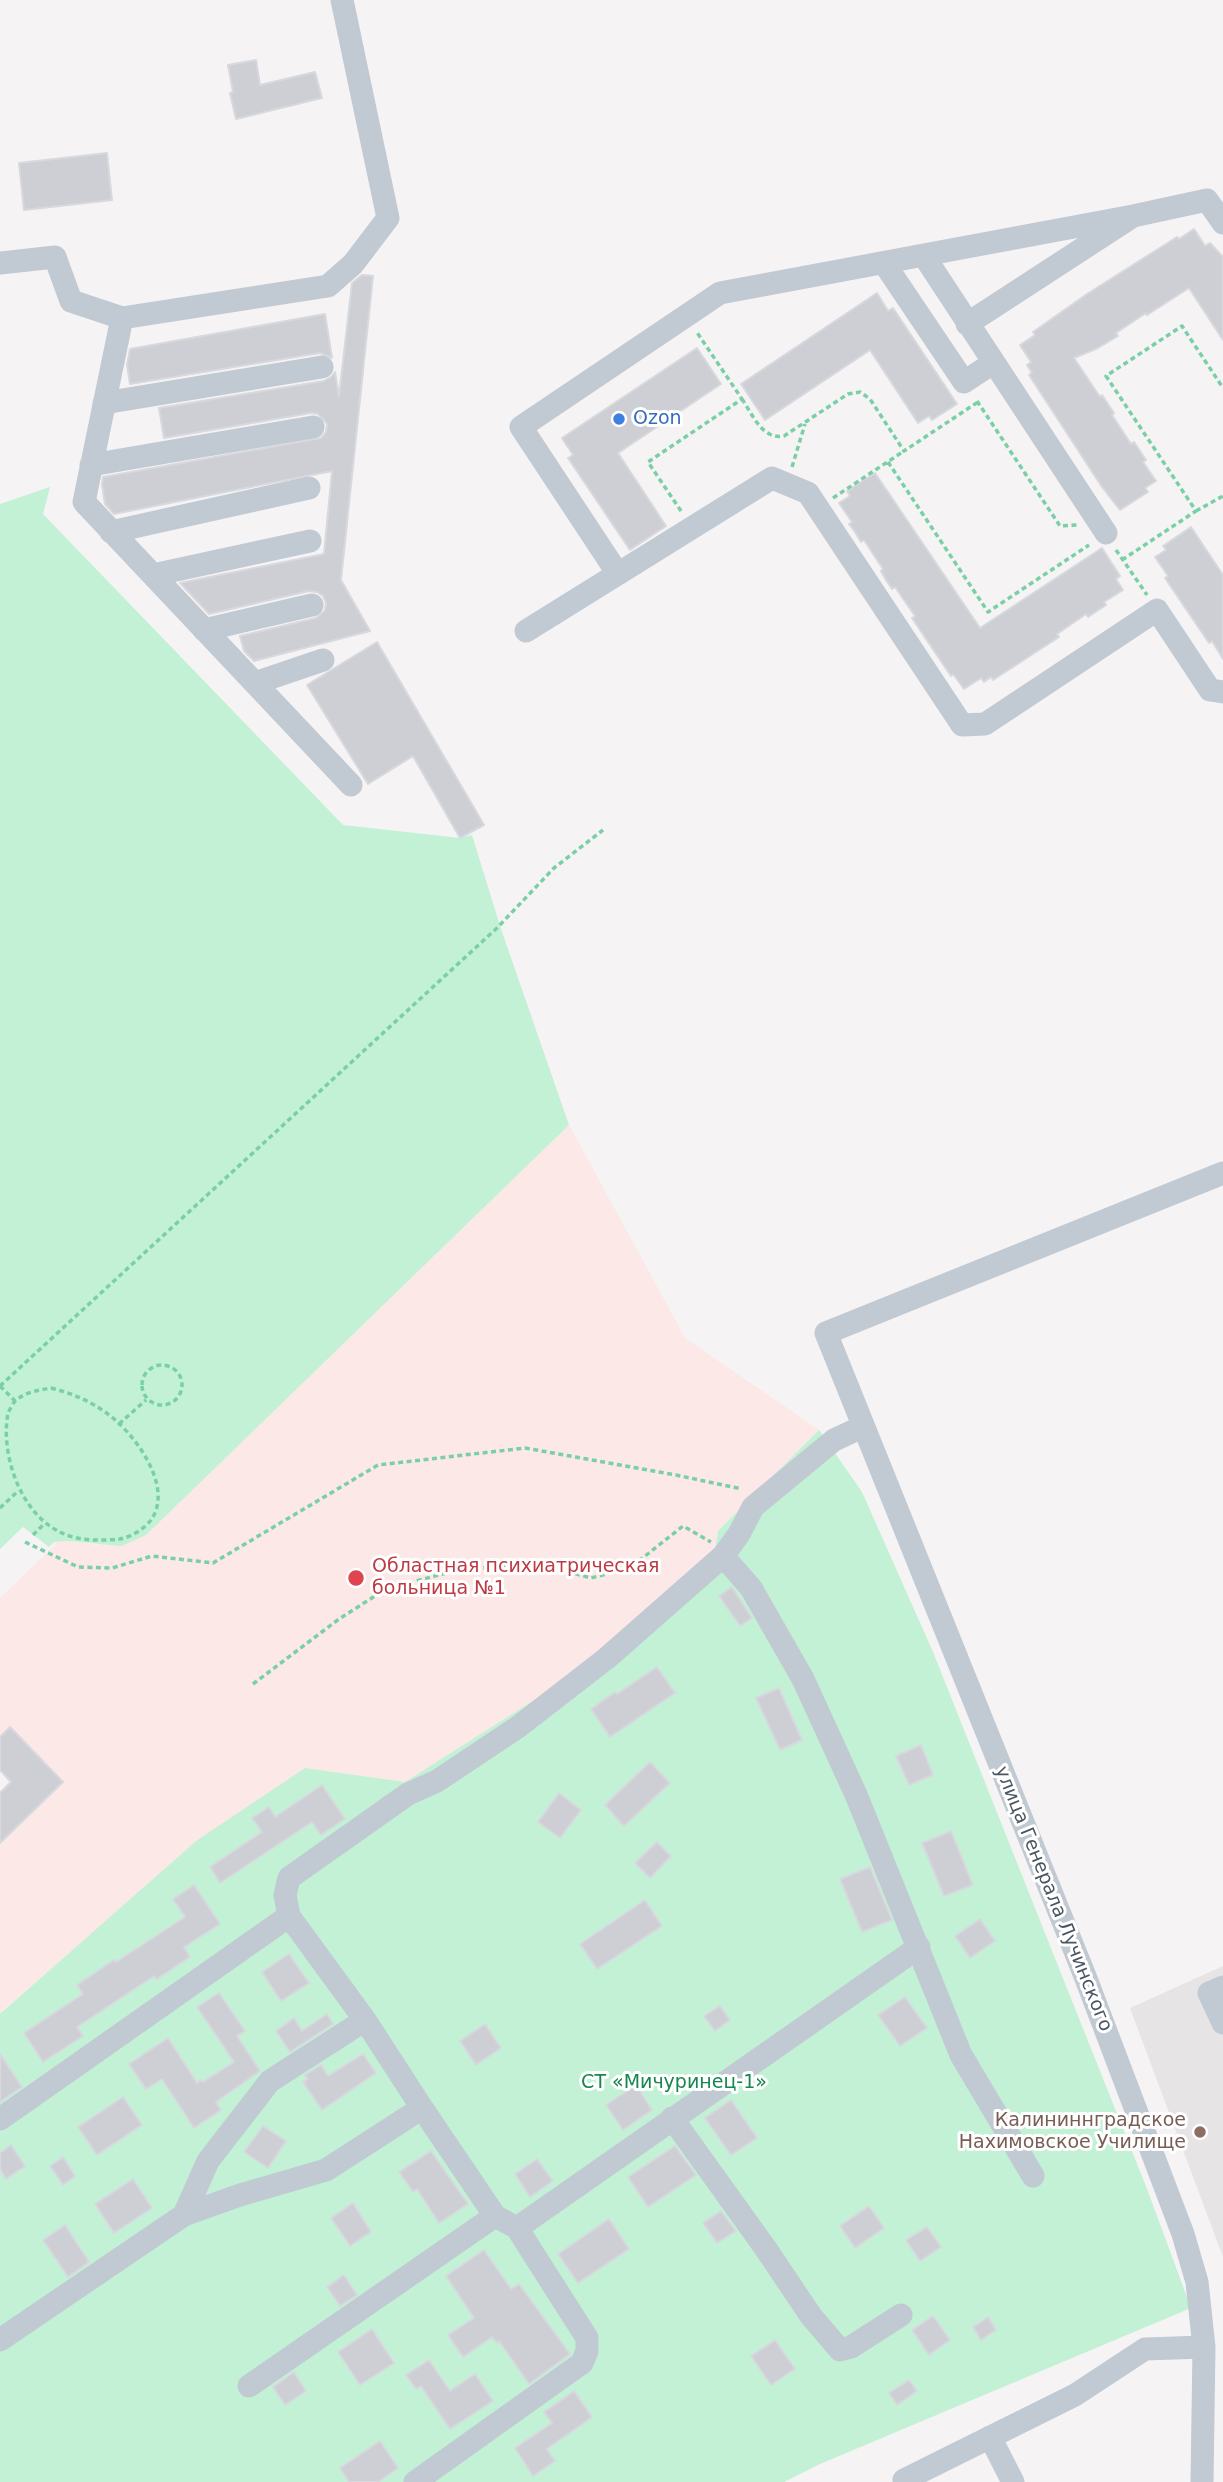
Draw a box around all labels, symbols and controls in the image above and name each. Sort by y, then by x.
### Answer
place label: Ozon [633,408,682,430]
marker: Ozon [611,411,627,427]
place label: Областная психиатрическая больница №1 [372,1556,659,1600]
marker: Областная психиатрическая больница №1 [346,1568,366,1588]
street label: улица Генерала Лучинского [989,1763,1117,2035]
park label: СТ «Мичуринец-1» [581,2072,767,2094]
place label: Калининнградское Нахимовское Училище [959,2110,1186,2154]
marker: Калининнградское Нахимовское Училище [1192,2124,1208,2140]

